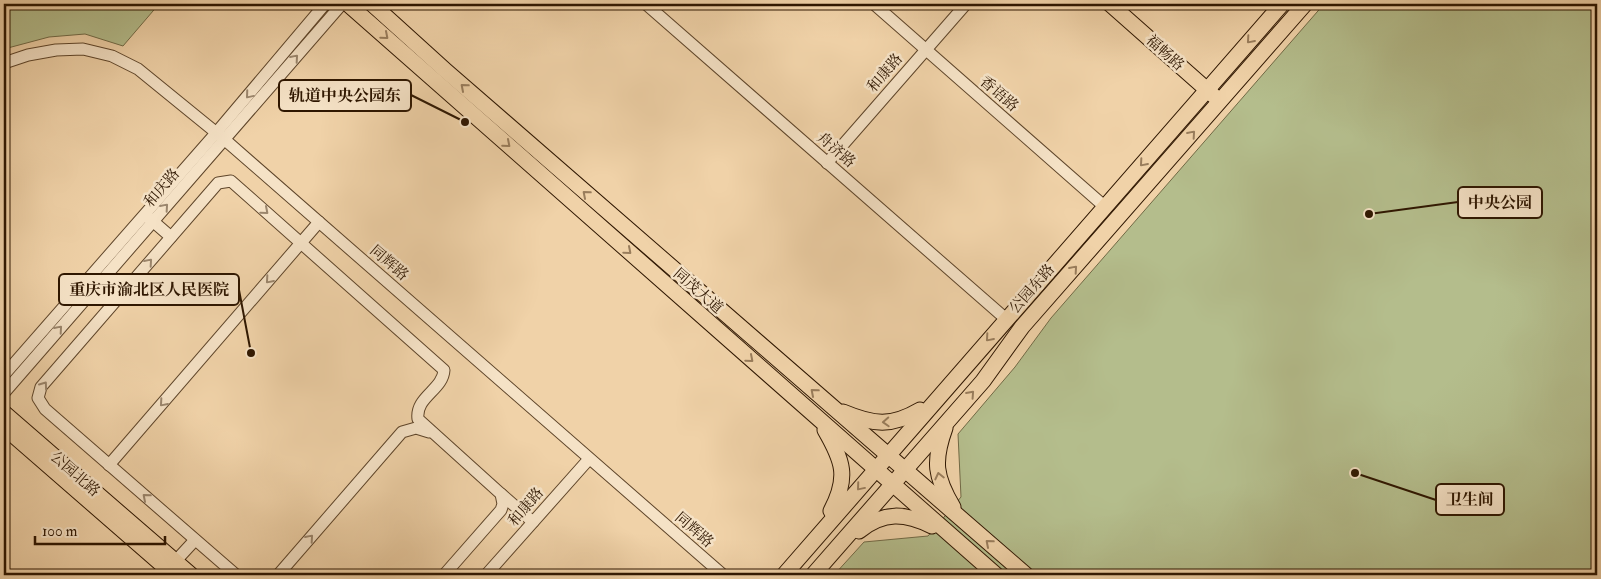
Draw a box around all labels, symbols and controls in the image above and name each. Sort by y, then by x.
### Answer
one-way arrow [379,30,388,39]
street label: 福畅路 [1142,31,1188,75]
one-way arrow [1246,35,1255,44]
street label: 和康路 [863,50,907,96]
one-way arrow [289,54,298,63]
street label: 香语路 [976,72,1022,116]
callout: 轨道中央公园东 [279,80,411,111]
one-way arrow [460,83,469,92]
text: 轨道中央公园东 [289,86,401,106]
one-way arrow [246,89,255,98]
street label: 舟济路 [813,128,859,172]
one-way arrow [1187,130,1196,139]
one-way arrow [501,138,510,147]
one-way arrow [1139,157,1148,166]
street label: 和庆路 [140,165,184,211]
callout: 中央公园 [1458,187,1542,218]
one-way arrow [583,190,592,199]
text: 中央公园 [1468,193,1532,213]
one-way arrow [160,203,169,212]
one-way arrow [259,205,268,214]
street label: 同辉路 [366,241,412,285]
one-way arrow [623,245,632,254]
one-way arrow [144,258,153,267]
street label: 公园东路 [1005,260,1059,318]
street label: 同茂大道 [669,264,727,318]
one-way arrow [1068,265,1077,274]
callout: 重庆市渝北区人民医院 [59,274,239,305]
one-way arrow [266,274,275,283]
text: 重庆市渝北区人民医院 [69,280,229,300]
one-way arrow [53,326,62,335]
one-way arrow [986,332,995,341]
one-way arrow [745,353,754,362]
one-way arrow [38,381,47,391]
one-way arrow [811,389,820,398]
one-way arrow [965,391,974,400]
one-way arrow [160,397,169,406]
one-way arrow [881,417,889,428]
street label: 公园北路 [46,447,104,501]
one-way arrow [934,472,945,481]
one-way arrow [856,481,865,490]
street label: 和康路 [504,484,548,530]
callout: 卫生间 [1436,484,1504,515]
text: 卫生间 [1446,490,1494,510]
one-way arrow [143,494,152,503]
street label: 同辉路 [671,508,717,552]
scale bar [35,514,165,546]
text: 100 m [42,522,78,541]
one-way arrow [304,535,313,544]
one-way arrow [986,541,995,549]

